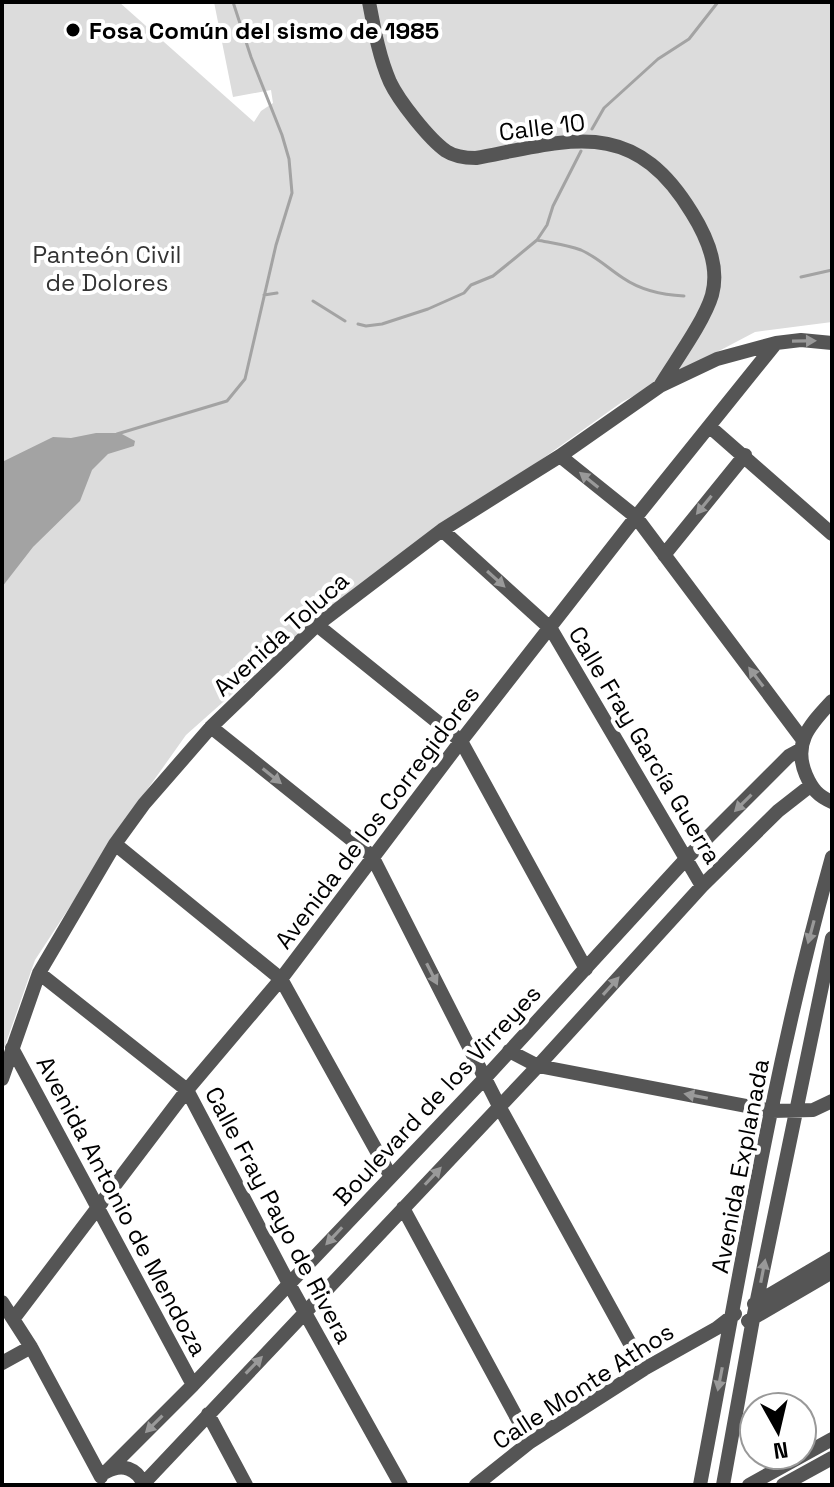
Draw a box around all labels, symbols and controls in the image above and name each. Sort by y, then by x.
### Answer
place label: Fosa Común del sismo de 1985 [89,15,439,46]
marker: Fosa Común del sismo de 1985 [64,21,82,39]
street label: Calle 10 [497,106,587,148]
park label: Panteón Civil de Dolores [33,239,181,298]
one-way arrow [792,335,817,347]
one-way arrow [579,472,599,488]
one-way arrow [696,495,713,515]
street label: Avenida Toluca [207,565,355,703]
one-way arrow [487,570,506,588]
street label: Calle Fray García Guerra [562,620,728,870]
one-way arrow [748,667,764,687]
street label: Avenida de los Corregidores [268,679,486,955]
one-way arrow [262,767,282,784]
one-way arrow [734,793,753,812]
one-way arrow [805,920,817,945]
one-way arrow [425,962,438,985]
one-way arrow [601,977,619,996]
street label: Boulevard de los Virreyes [327,978,547,1212]
street label: Avenida Antonio de Mendoza [30,1051,214,1361]
street label: Avenida Explanada [704,1056,776,1276]
street label: Calle Fray Payo de Rivera [198,1081,360,1349]
one-way arrow [683,1089,708,1102]
one-way arrow [423,1167,442,1186]
one-way arrow [325,1226,343,1245]
one-way arrow [758,1258,770,1283]
street label: Calle Monte Athos [487,1316,679,1456]
one-way arrow [245,1355,263,1374]
one-way arrow [714,1367,726,1392]
north arrow [738,1391,818,1471]
one-way arrow [145,1414,164,1433]
text: N [772,1436,790,1466]

